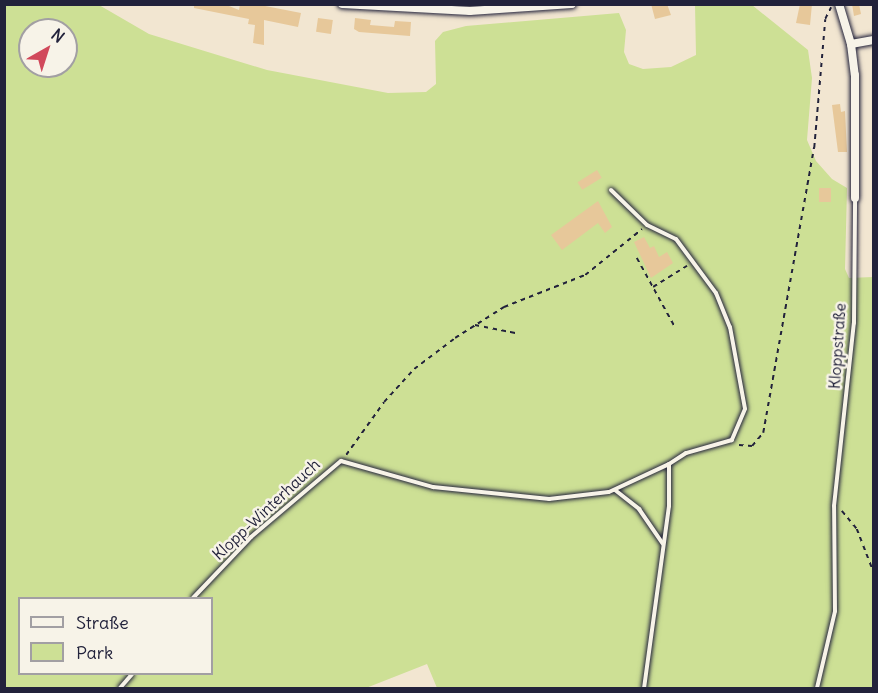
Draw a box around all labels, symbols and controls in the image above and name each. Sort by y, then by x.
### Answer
north arrow [18,18,78,78]
text: N [47,24,69,47]
street label: Kloppstraße [824,302,850,390]
street label: Klopp-Winterhauch [208,454,324,564]
legend [18,597,213,675]
text: Straße [76,611,129,634]
text: Park [76,641,113,664]

